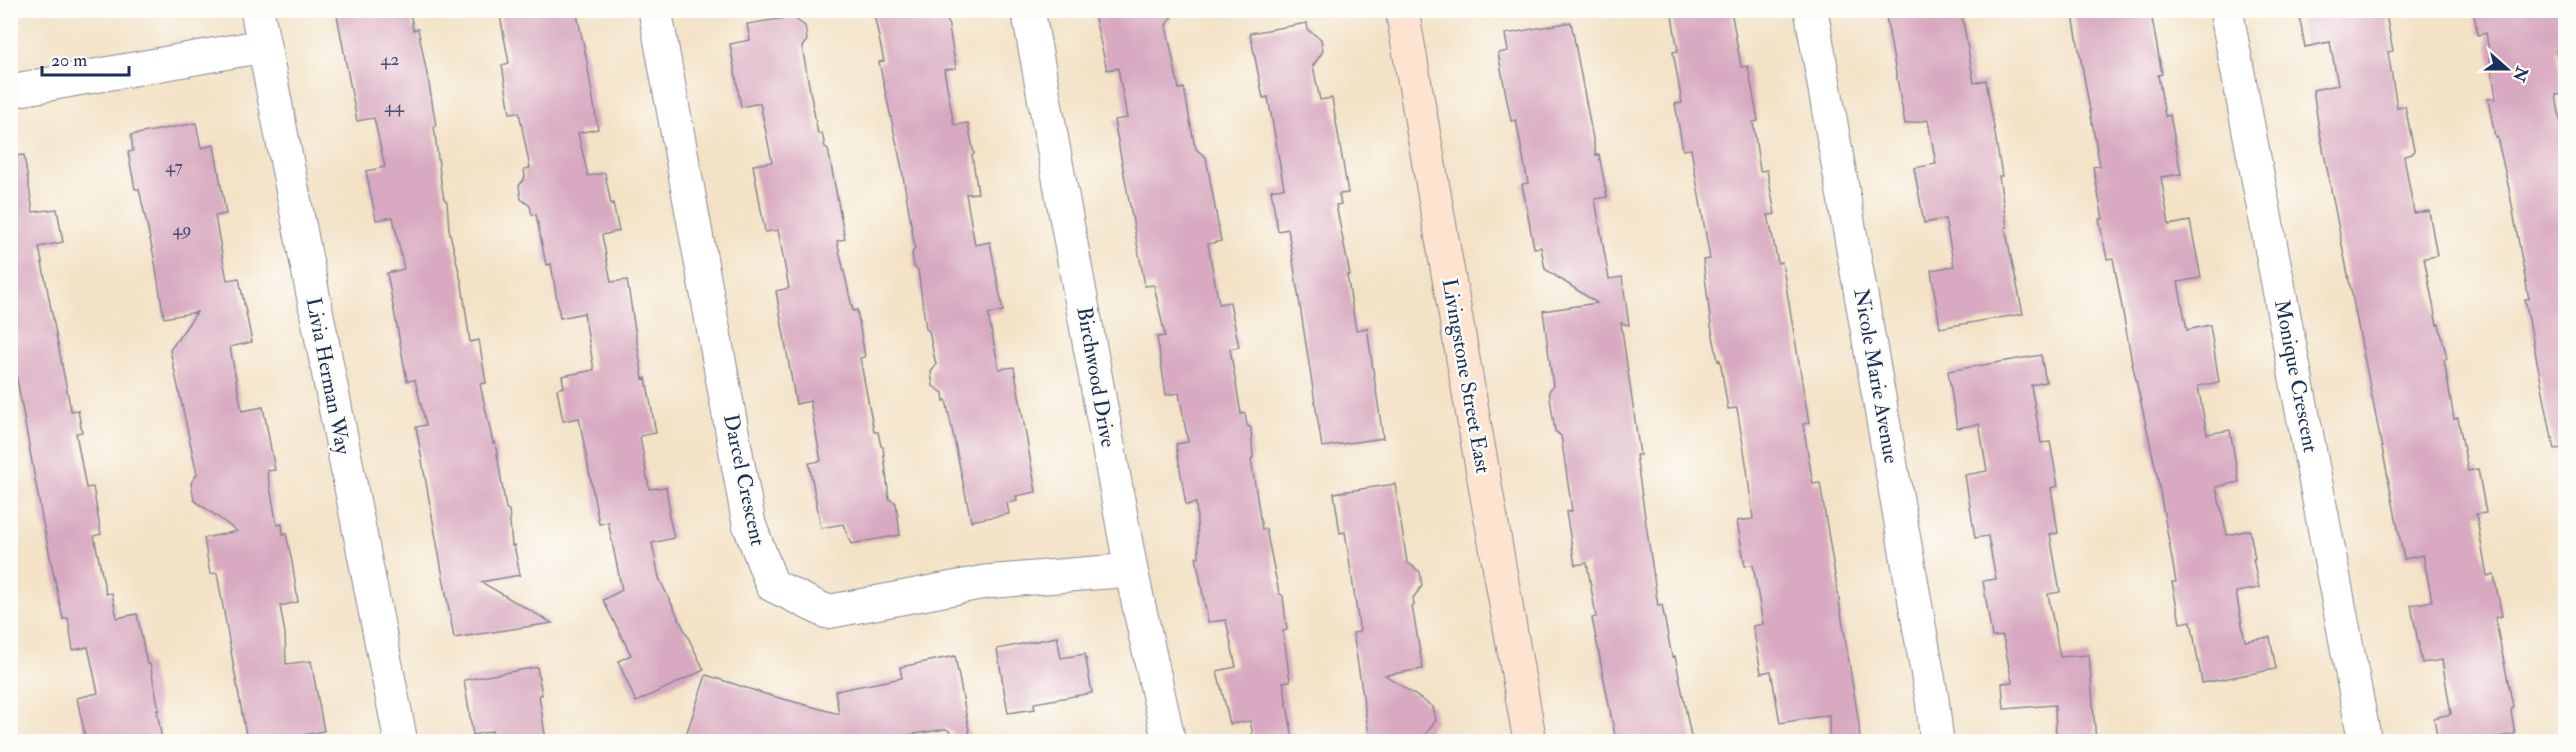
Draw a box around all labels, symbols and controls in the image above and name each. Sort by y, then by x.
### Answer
scale bar [42,39,129,77]
north arrow [2477,39,2537,99]
house number: 42 [381,48,399,71]
text: 20 m [51,49,87,72]
text: N [2508,63,2532,85]
house number: 44 [384,95,405,118]
house number: 47 [165,155,183,178]
house number: 49 [173,218,191,241]
street label: Livingstone Street East [1436,276,1496,476]
street label: Nicole Marie Avenue [1847,286,1905,466]
street label: Livia Herman Way [300,295,357,458]
street label: Monique Crescent [2268,297,2324,455]
street label: Birchwood Drive [1070,305,1122,450]
street label: Darcel Crescent [717,412,771,549]

